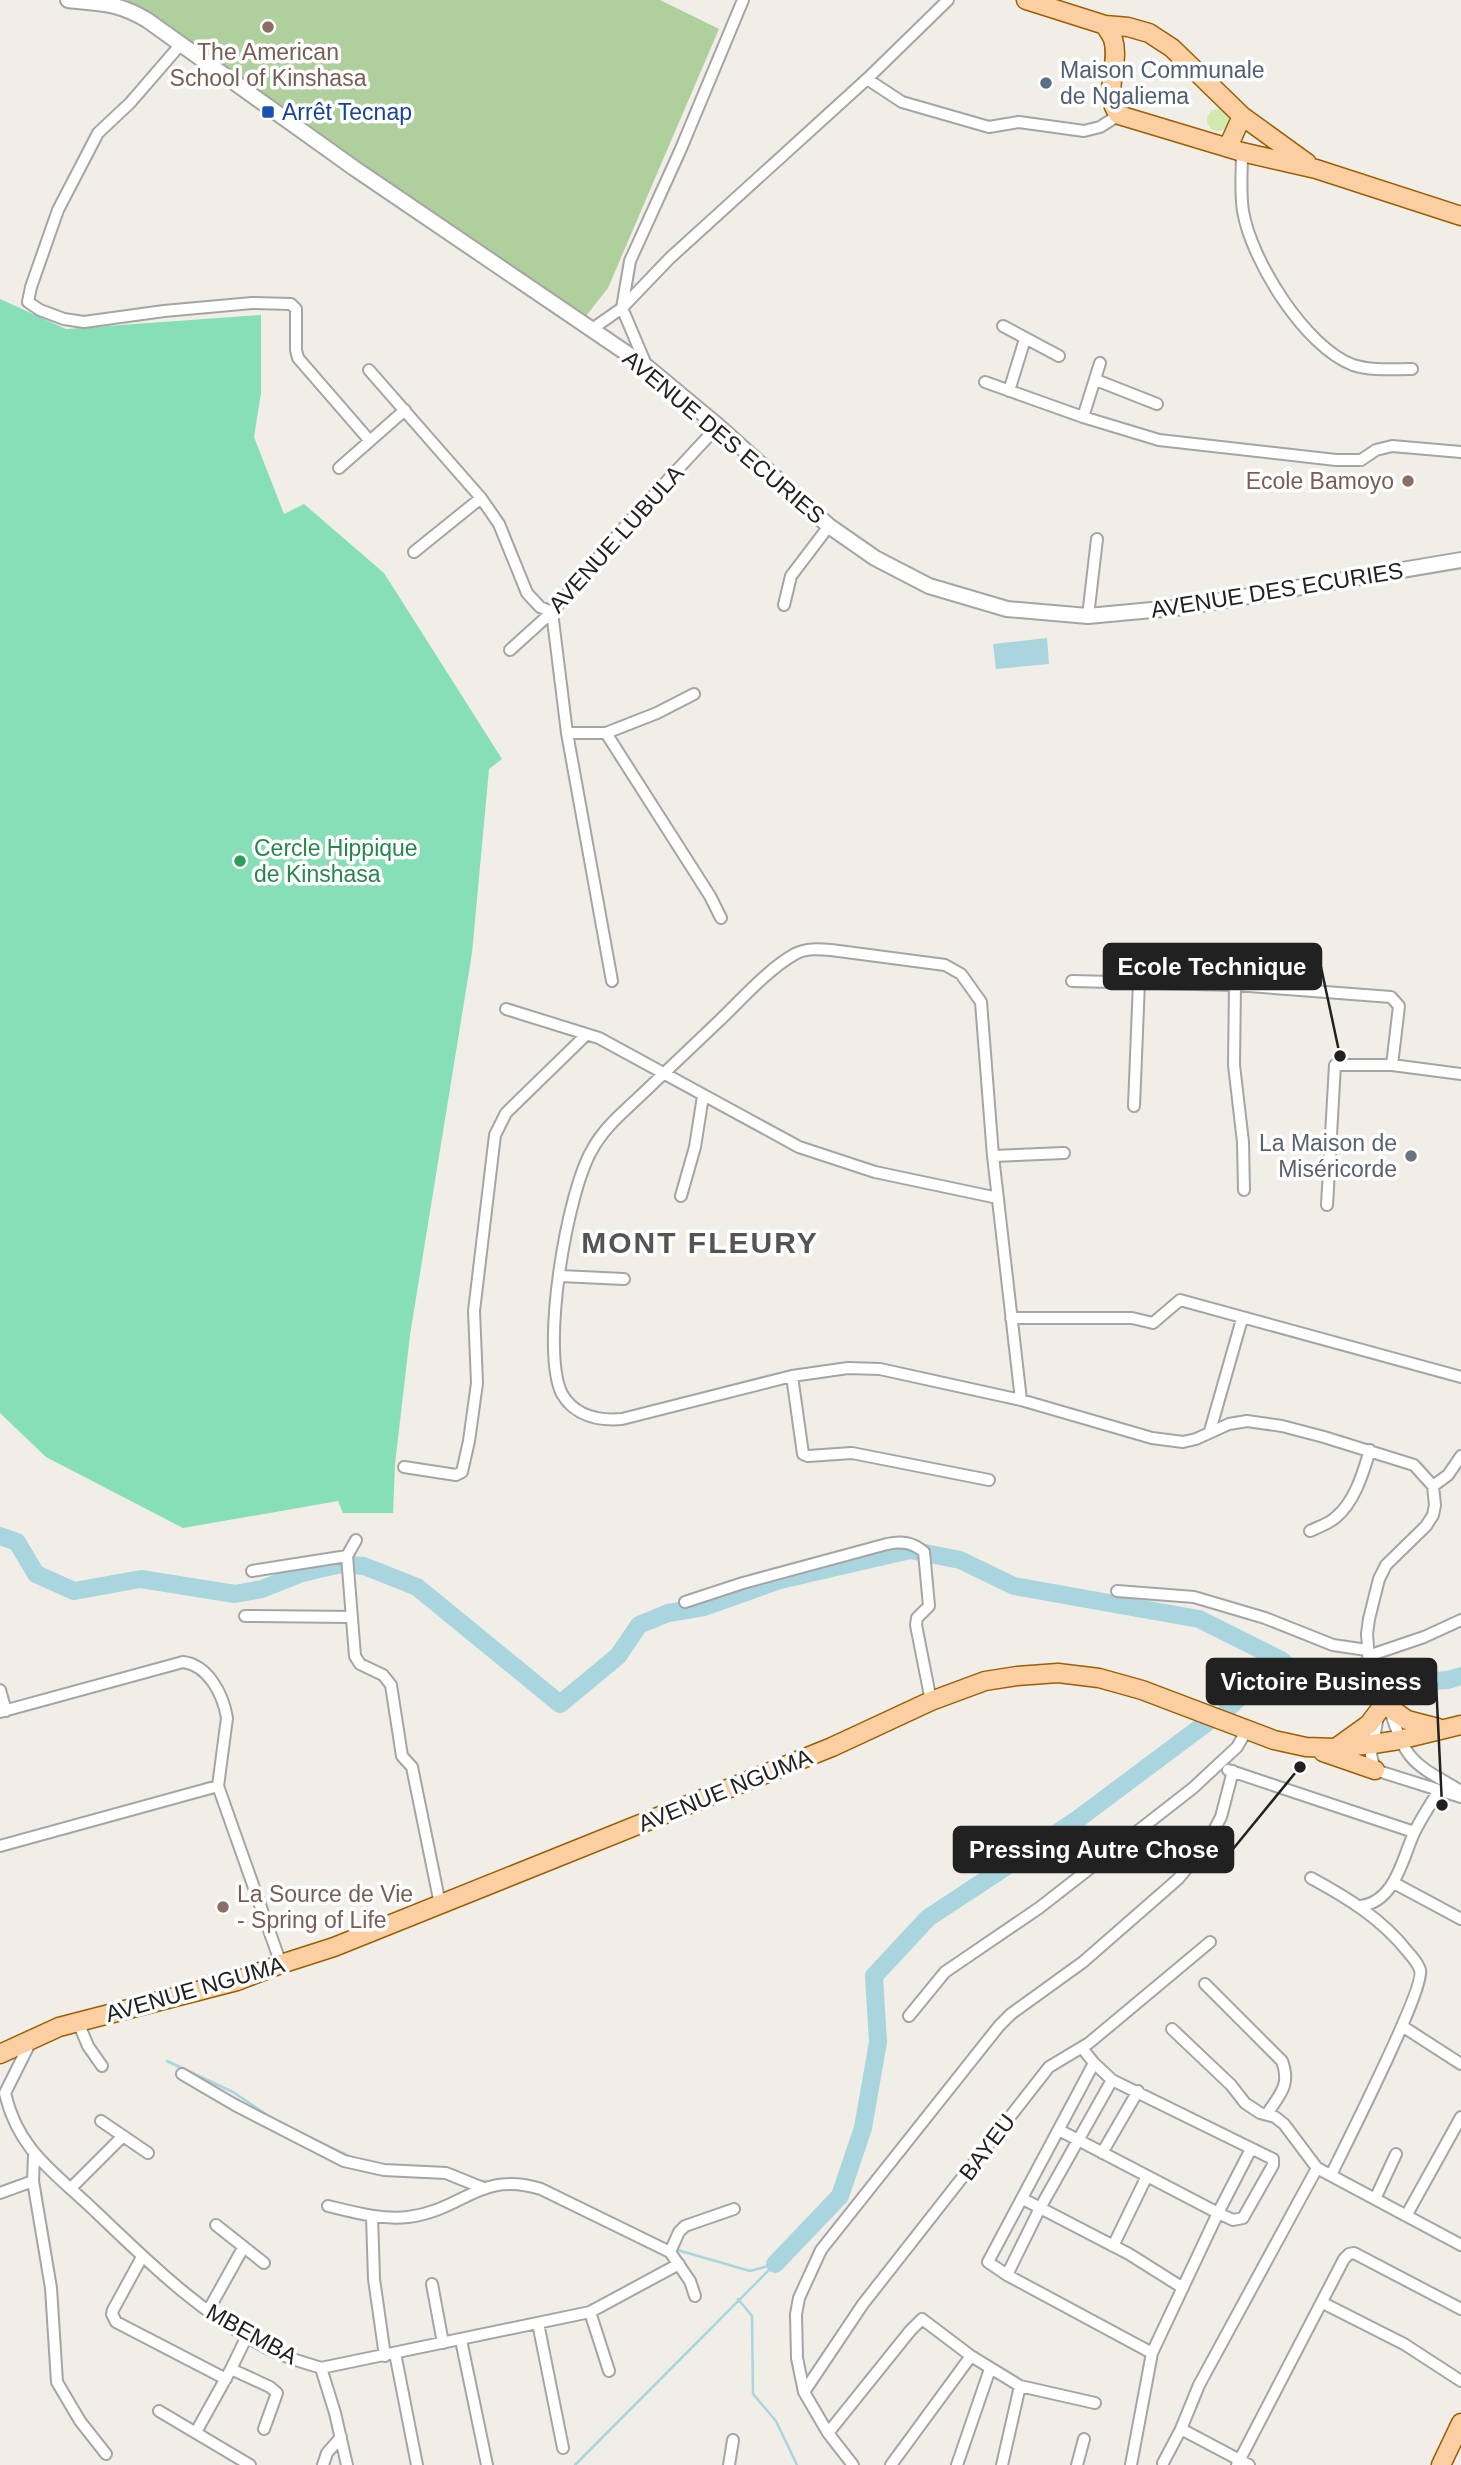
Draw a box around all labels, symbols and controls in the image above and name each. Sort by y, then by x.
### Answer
marker: The American School of Kinshasa [260,19,276,35]
place label: The American School of Kinshasa [170,39,367,91]
place label: Maison Communale de Ngaliema [1060,57,1265,109]
marker: Maison Communale de Ngaliema [1038,75,1054,91]
place label: Arrêt Tecnap [282,99,412,125]
marker: Arrêt Tecnap [260,104,276,120]
street label: AVENUE DES ECURIES [618,345,830,529]
street label: AVENUE LUBULA [543,460,689,618]
place label: Ecole Bamoyo [1246,468,1394,494]
marker: Ecole Bamoyo [1400,473,1416,489]
street label: AVENUE DES ECURIES [1149,557,1405,623]
place label: Cercle Hippique de Kinshasa [254,835,418,887]
marker: Cercle Hippique de Kinshasa [232,853,248,869]
callout: Ecole Technique [1104,944,1321,989]
text: Ecole Technique [1118,953,1306,980]
place label: La Maison de Miséricorde [1259,1130,1397,1182]
marker: La Maison de Miséricorde [1403,1148,1419,1164]
district label: MONT FLEURY [581,1226,819,1259]
callout: Victoire Business [1207,1659,1436,1704]
text: Victoire Business [1221,1668,1421,1695]
street label: AVENUE NGUMA [634,1743,816,1837]
callout: Pressing Autre Chose [954,1827,1233,1872]
text: Pressing Autre Chose [969,1836,1219,1863]
place label: La Source de Vie - Spring of Life [237,1881,413,1933]
marker: La Source de Vie - Spring of Life [215,1899,231,1915]
street label: AVENUE NGUMA [103,1951,288,2027]
street label: BAYEU [954,2109,1020,2185]
street label: MBEMBA [202,2298,302,2370]

